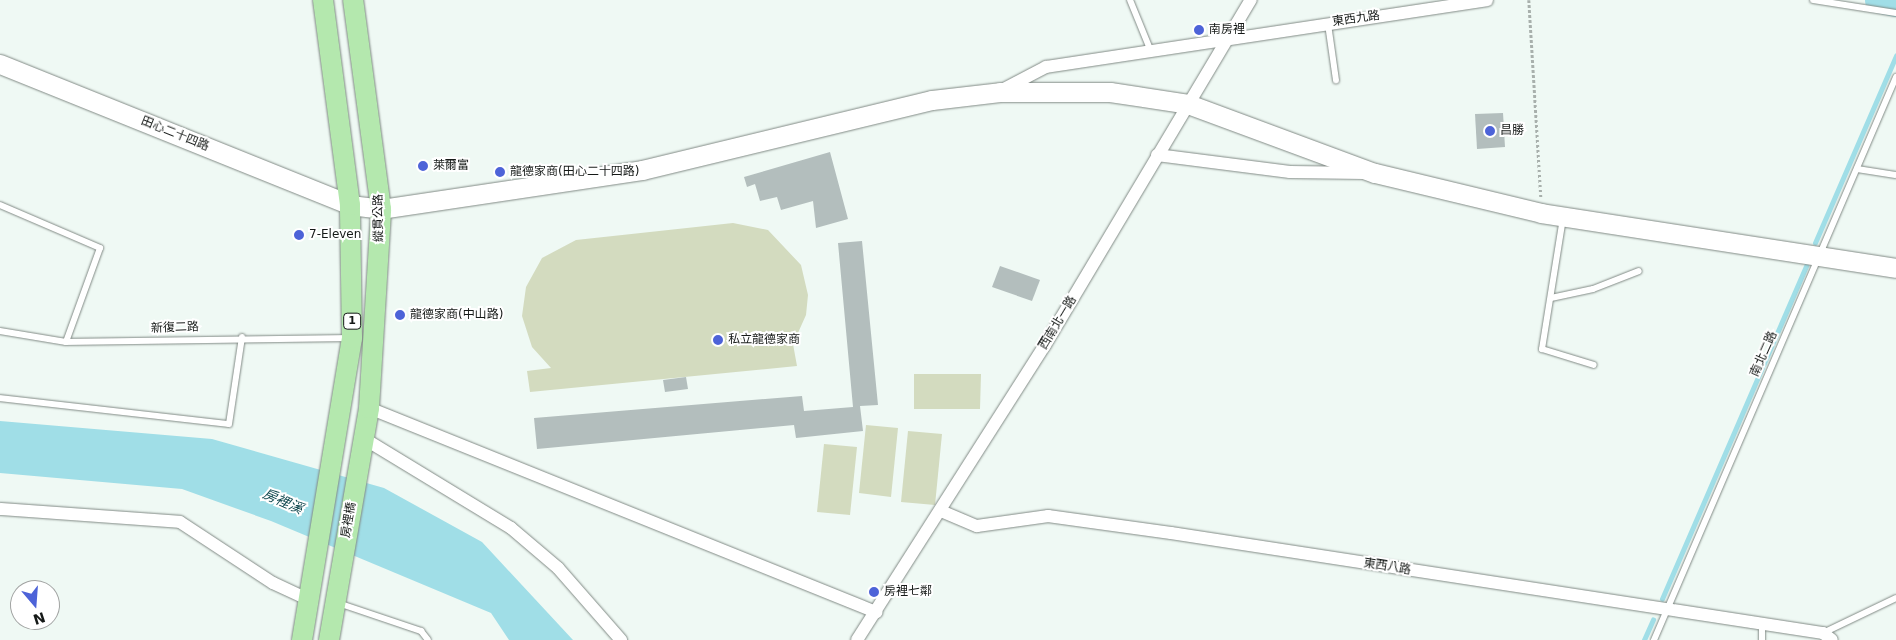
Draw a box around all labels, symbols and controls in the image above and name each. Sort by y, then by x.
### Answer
street label: 東西九路 [1331,9,1381,29]
place label: 南房裡 [1209,23,1245,37]
marker: 南房裡 [1193,24,1205,36]
street label: 田心二十四路 [139,114,211,154]
place label: 昌勝 [1500,124,1524,138]
marker: 昌勝 [1484,125,1496,137]
place label: 萊爾富 [433,159,469,173]
marker: 萊爾富 [417,160,429,172]
place label: 龍德家商(田心二十四路) [510,165,639,179]
marker: 龍德家商(田心二十四路) [494,166,506,178]
street label: 縱貫公路 [371,194,387,242]
place label: 7-Eleven [309,228,361,242]
marker: 7-Eleven [293,229,305,241]
street label: 西南北一路 [1036,294,1080,352]
place label: 龍德家商(中山路) [410,308,503,322]
marker: 龍德家商(中山路) [394,309,406,321]
road number: 1 [342,312,362,330]
street label: 新復二路 [151,320,199,336]
street label: 南北二路 [1748,329,1780,379]
place label: 私立龍德家商 [728,333,800,347]
marker: 私立龍德家商 [712,334,724,346]
water label: 房裡溪 [260,485,306,517]
street label: 房裡橋 [339,501,359,539]
street label: 東西八路 [1362,556,1412,578]
north arrow [10,580,60,630]
place label: 房裡七鄰 [884,585,932,599]
marker: 房裡七鄰 [868,586,880,598]
text: N [31,609,47,628]

